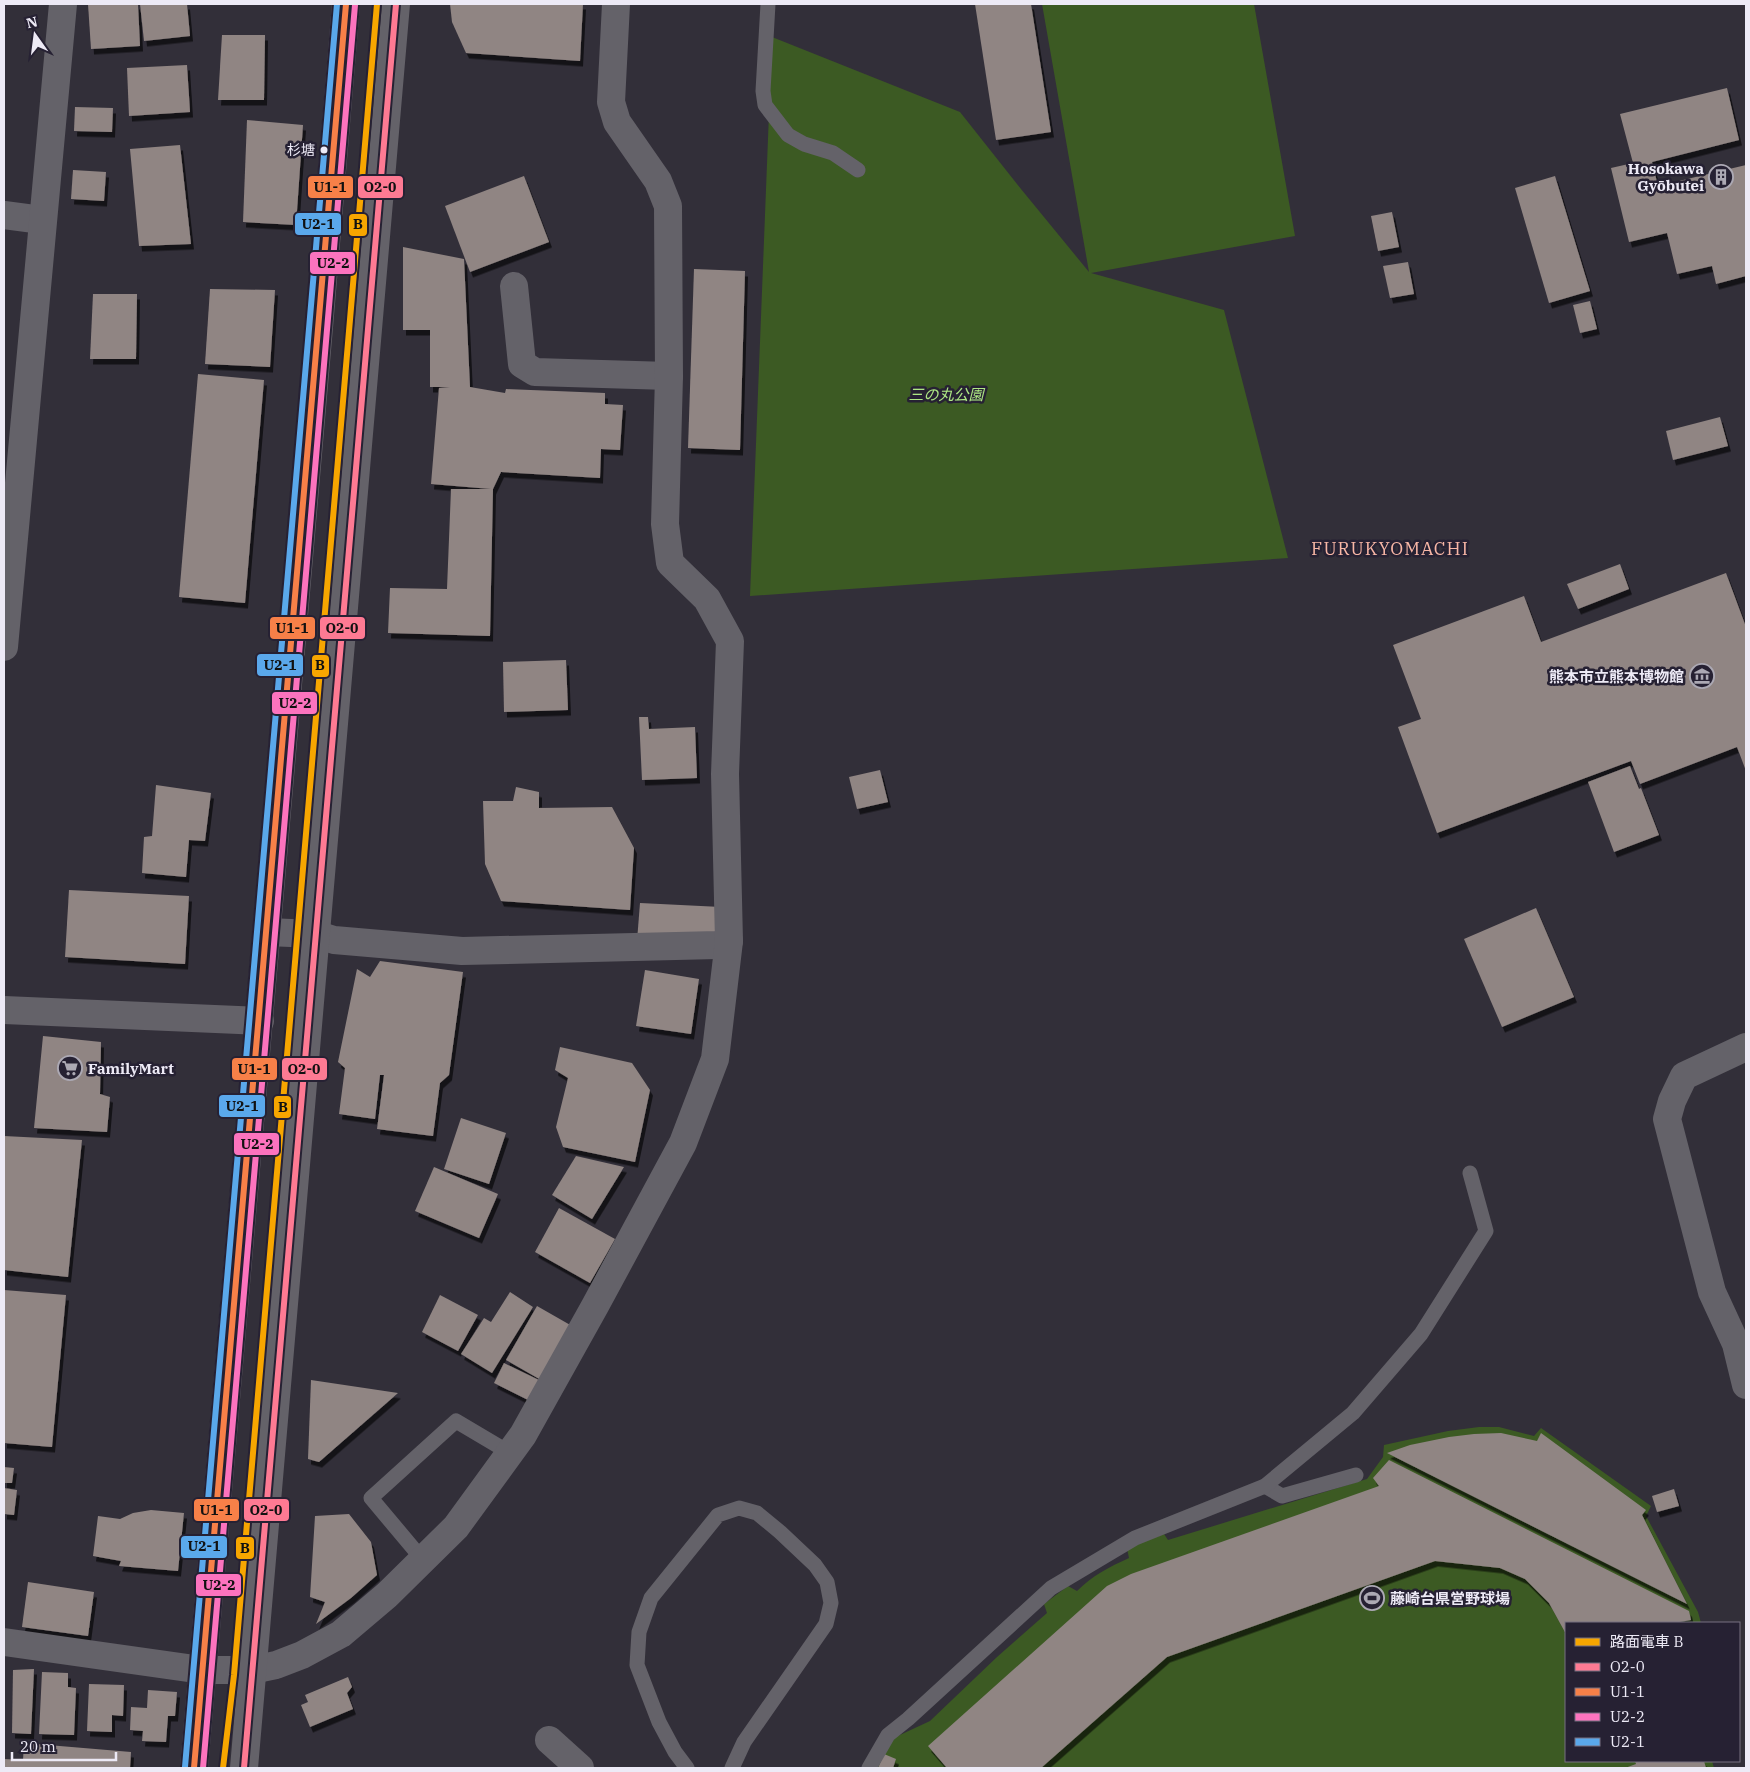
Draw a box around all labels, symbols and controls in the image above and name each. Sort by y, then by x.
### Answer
north arrow [10,10,60,60]
text: N [24,12,39,32]
place label: 杉塘 [287,141,315,159]
marker: 杉塘 [319,145,329,155]
place label: Hosokawa Gyōbutei [1628,159,1704,195]
building icon: Hosokawa Gyōbutei [1708,164,1734,190]
line badge: U1-1 [307,175,354,199]
line badge: O2-0 [357,175,404,199]
text: U1-1 [313,178,347,196]
text: O2-0 [363,178,397,196]
line badge: U2-1 [294,212,342,236]
line badge: B [348,213,368,237]
text: U2-1 [301,215,335,233]
text: B [353,215,363,233]
line badge: U2-2 [309,251,356,275]
text: U2-2 [316,254,350,272]
park label: 三の丸公園 [908,385,985,404]
district label: FURUKYOMACHI [1311,537,1469,560]
line badge: U1-1 [269,616,316,640]
line badge: O2-0 [319,616,366,640]
text: U1-1 [275,619,309,637]
text: O2-0 [325,619,359,637]
line badge: U2-1 [256,653,304,677]
line badge: B [311,654,330,678]
text: U2-1 [263,656,297,674]
text: B [315,656,325,674]
museum icon: 熊本市立熊本博物館 [1689,663,1715,689]
place label: 熊本市立熊本博物館 [1549,667,1684,686]
line badge: U2-2 [271,691,318,715]
text: U2-2 [278,694,312,712]
supermarket icon: FamilyMart [57,1055,83,1081]
line badge: U1-1 [231,1057,278,1081]
line badge: O2-0 [281,1057,328,1081]
place label: FamilyMart [88,1059,174,1078]
text: U1-1 [237,1060,271,1078]
text: O2-0 [287,1060,321,1078]
line badge: U2-1 [218,1094,266,1118]
line badge: B [273,1095,292,1119]
text: U2-1 [225,1097,259,1115]
text: B [278,1098,288,1116]
line badge: U2-2 [233,1132,280,1156]
text: U2-2 [240,1135,274,1153]
line badge: U1-1 [193,1498,240,1522]
line badge: O2-0 [243,1498,290,1522]
text: U1-1 [199,1501,233,1519]
text: O2-0 [249,1501,283,1519]
line badge: U2-1 [180,1535,228,1559]
line badge: B [235,1536,255,1560]
text: U2-1 [187,1537,221,1555]
text: B [240,1539,250,1557]
line badge: U2-2 [195,1573,242,1597]
text: U2-2 [202,1576,236,1594]
sports icon: 藤崎台県営野球場 [1359,1585,1385,1611]
place label: 藤崎台県営野球場 [1390,1589,1510,1608]
legend [1565,1622,1740,1762]
text: 路面電車 B [1610,1632,1684,1651]
text: O2-0 [1610,1657,1645,1676]
text: U1-1 [1610,1682,1645,1701]
text: U2-2 [1610,1707,1645,1726]
scale bar [12,1730,116,1762]
text: U2-1 [1610,1732,1645,1751]
text: 20 m [20,1737,56,1756]

